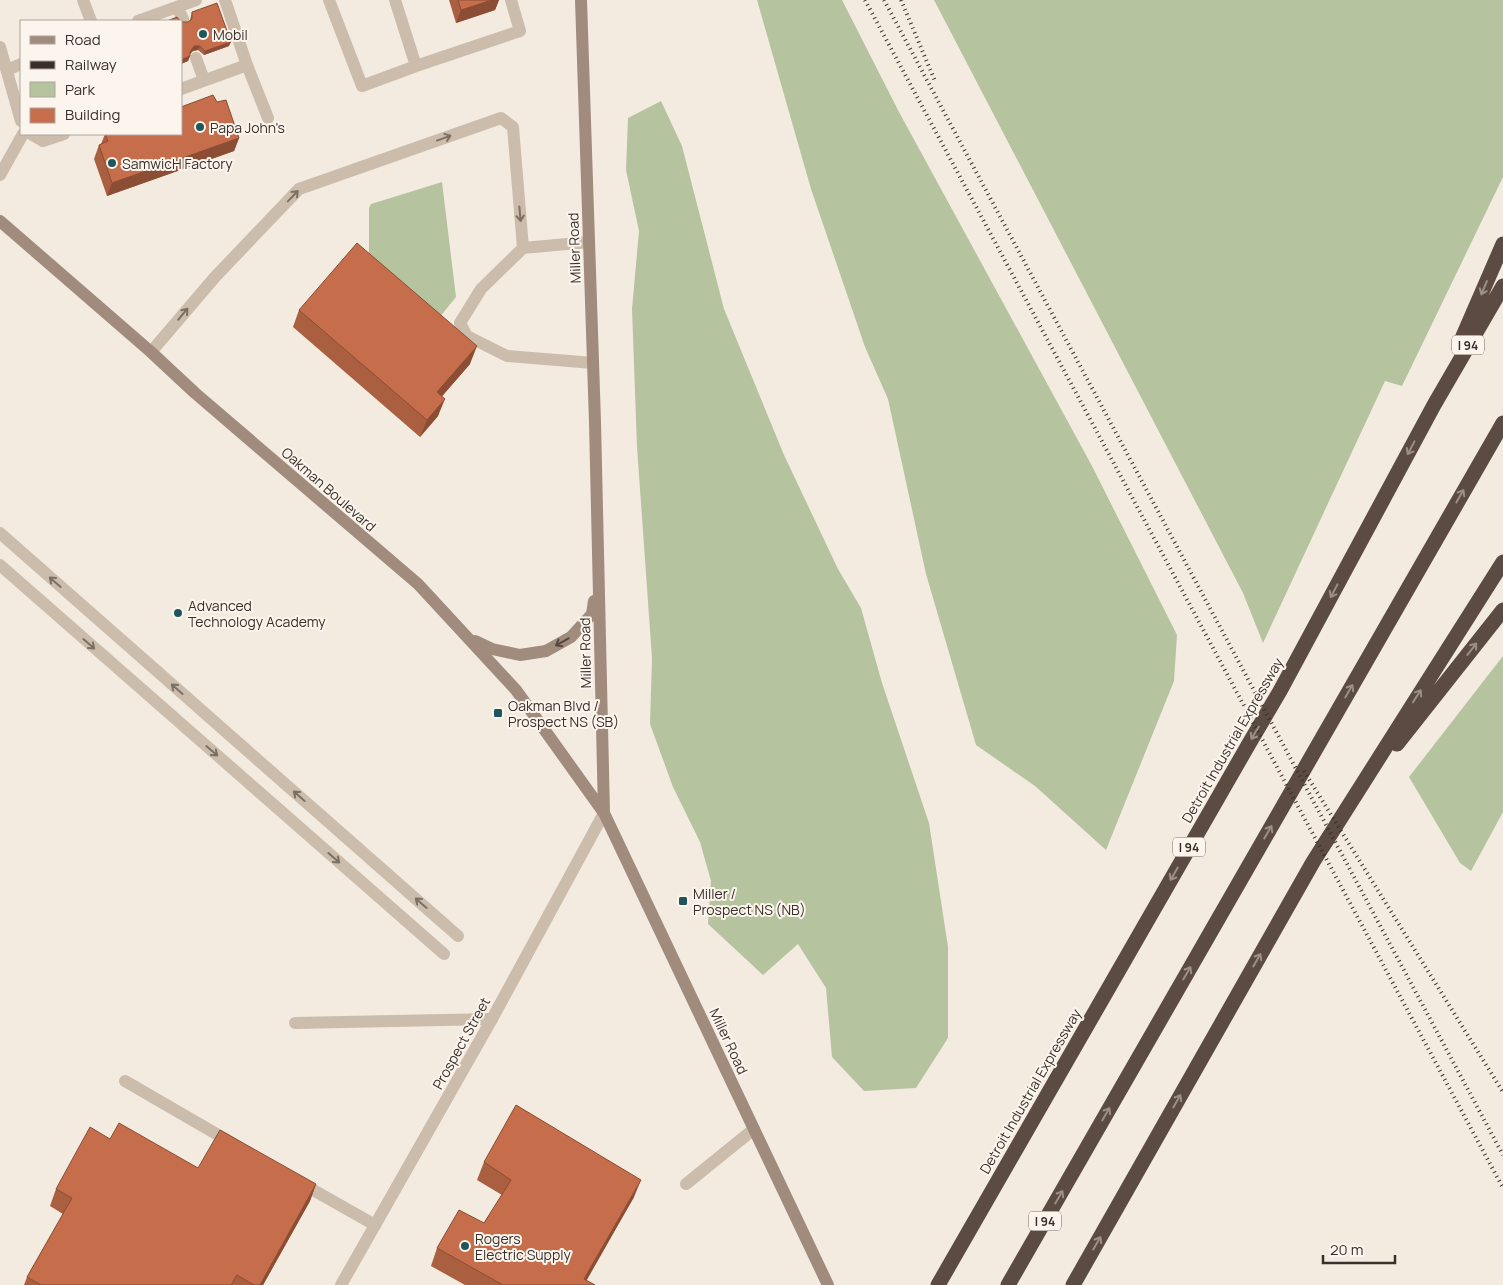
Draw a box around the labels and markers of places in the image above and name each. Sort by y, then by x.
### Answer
place label: Mobil [213,25,248,44]
marker: Mobil [197,28,209,40]
place label: Papa John's [210,118,285,137]
marker: Papa John's [194,121,206,133]
place label: SamwicH Factory [122,154,233,173]
marker: SamwicH Factory [106,157,118,169]
place label: Advanced Technology Academy [188,596,326,631]
marker: Advanced Technology Academy [172,607,184,619]
place label: Oakman Blvd / Prospect NS (SB) [508,696,619,731]
marker: Oakman Blvd / Prospect NS (SB) [492,707,504,719]
place label: Miller / Prospect NS (NB) [693,884,806,919]
marker: Miller / Prospect NS (NB) [677,895,689,907]
place label: Rogers Electric Supply [475,1229,571,1264]
marker: Rogers Electric Supply [459,1240,471,1252]

